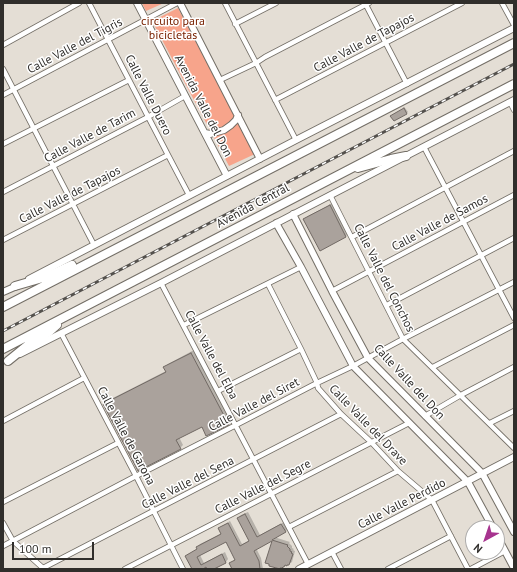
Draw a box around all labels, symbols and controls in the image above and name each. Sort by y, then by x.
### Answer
street label: Calle Valle de Tapajos [311,10,417,76]
street label: Calle Valle del Tigris [25,15,125,77]
park label: circuito para bicicletas [141,15,205,43]
street label: Calle Valle Duero [122,52,174,138]
street label: Avenida Valle del Don [171,53,235,159]
street label: Calle Valle de Tarim [42,106,138,166]
street label: Calle Valle de Tapajos [17,163,123,227]
street label: Avenida Central [214,181,292,231]
street label: Calle Valle de Samos [390,192,490,254]
street label: Calle Valle del Conchos [350,221,418,335]
street label: Calle Valle del Elba [181,308,241,402]
street label: Calle Valle del Don [370,341,448,423]
street label: Calle Valle del Siret [206,375,302,435]
street label: Calle Valle del Drave [326,382,410,468]
street label: Calle Valle de Garona [94,384,158,488]
street label: Calle Valle del Sena [139,454,237,512]
street label: Calle Valle del Segre [213,457,313,517]
street label: Calle Valle Perdido [356,476,448,532]
north arrow [465,520,505,560]
scale bar [14,534,96,560]
text: 100 m [19,541,52,556]
text: N [471,541,485,556]

